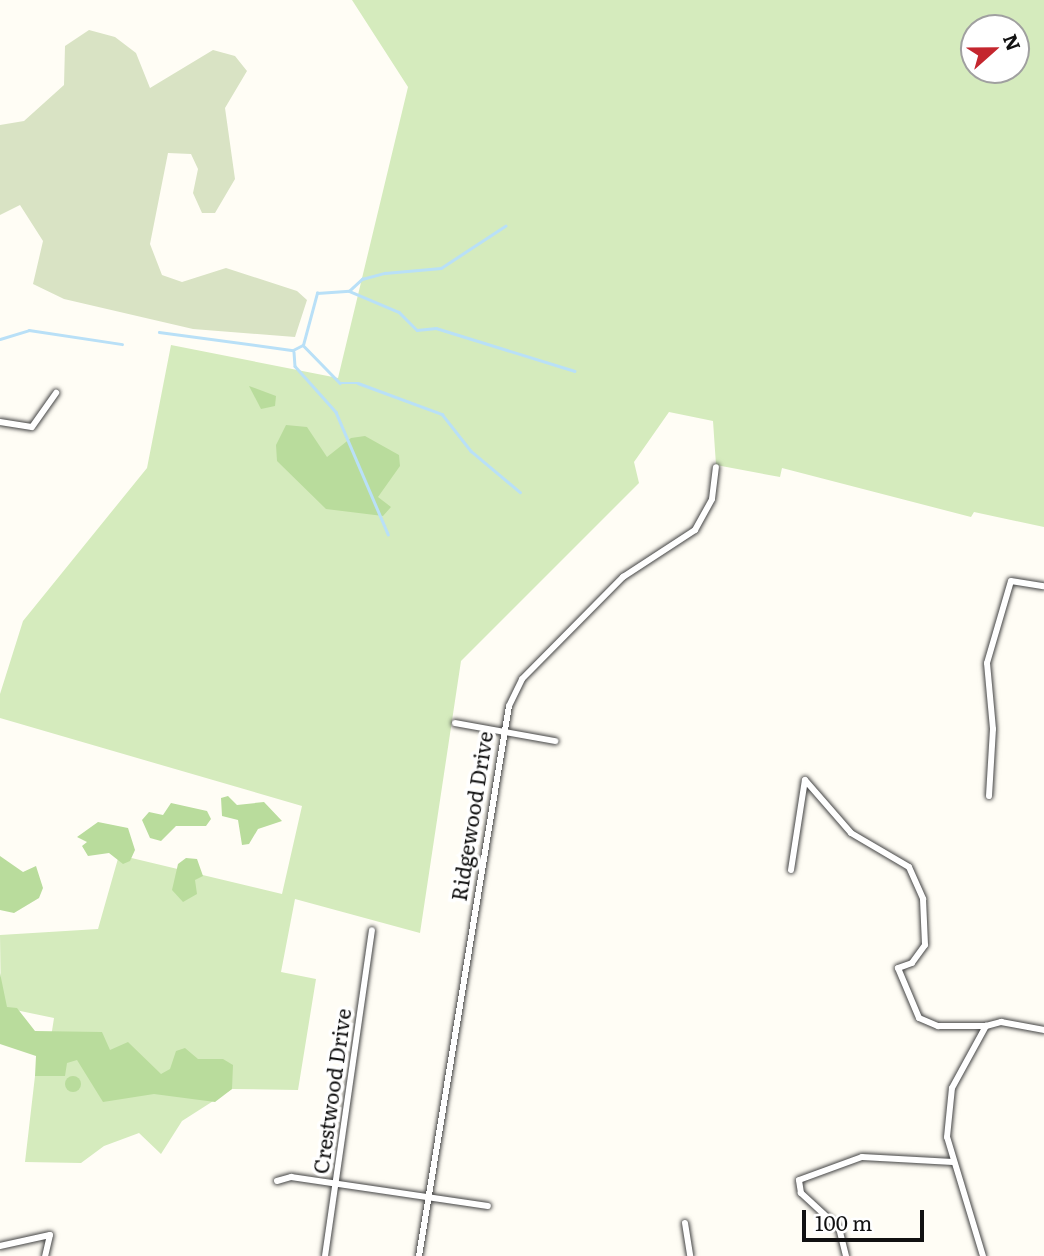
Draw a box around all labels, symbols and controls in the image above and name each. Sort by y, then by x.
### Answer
north arrow [960,14,1030,84]
text: N [997,30,1029,55]
street label: Ridgewood Drive [445,729,497,903]
street label: Crestwood Drive [307,1007,355,1175]
scale bar [806,1196,928,1240]
text: 100 m [815,1206,872,1237]

